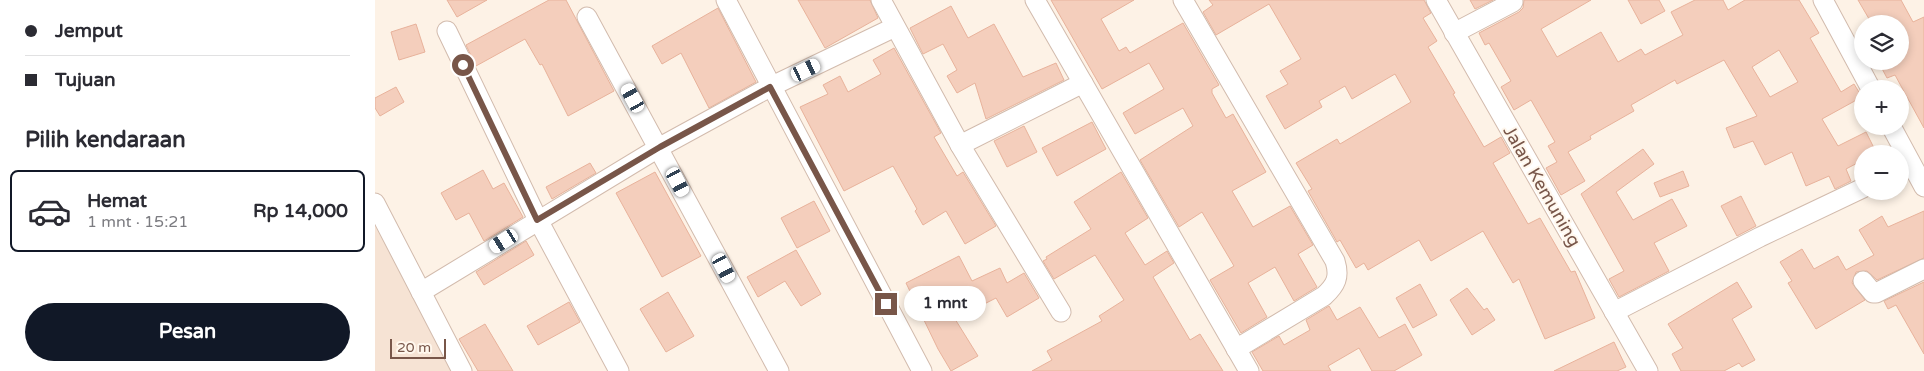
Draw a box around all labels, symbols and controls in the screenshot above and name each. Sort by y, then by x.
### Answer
map controls [1854,15,1909,200]
button: layers [1854,15,1909,70]
text: Jemput [55,20,123,42]
route start [452,54,474,76]
car [789,57,822,83]
text: Tujuan [55,69,116,91]
button: + [1854,80,1909,135]
car [619,81,646,115]
street label: Jalan Kemuning [1498,122,1586,250]
text: Pilih kendaraan [25,127,186,153]
button: − [1854,145,1909,200]
car [664,165,691,199]
icon: car [27,189,72,234]
text: Hemat [87,190,147,212]
text: Rp 14,000 [253,200,348,222]
text: 1 mnt · 15:21 [87,212,188,232]
car [487,227,520,255]
car [710,251,737,285]
callout: 1 mnt [903,286,986,322]
route end [875,293,897,315]
text: 1 mnt [923,293,967,313]
button: Pesan [25,303,350,361]
scale bar [390,336,446,359]
text: 20 m [397,339,431,356]

